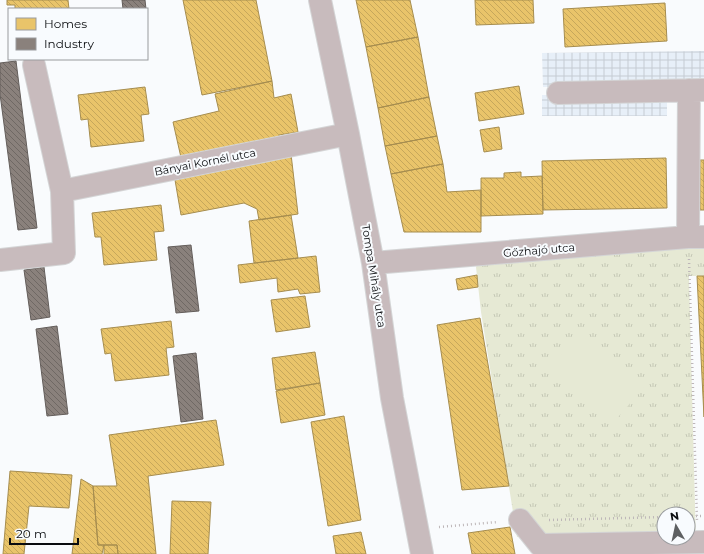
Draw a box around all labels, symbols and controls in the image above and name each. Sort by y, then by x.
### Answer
legend [8,8,148,60]
text: Homes [44,16,87,31]
text: Industry [44,36,94,51]
street label: Bányai Kornél utca [153,145,257,179]
street label: Tompa Mihály utca [359,223,389,329]
street label: Gőzhajó utca [503,240,575,260]
north arrow [656,506,696,546]
text: N [669,509,680,524]
scale bar [10,520,78,546]
text: 20 m [16,526,47,541]

